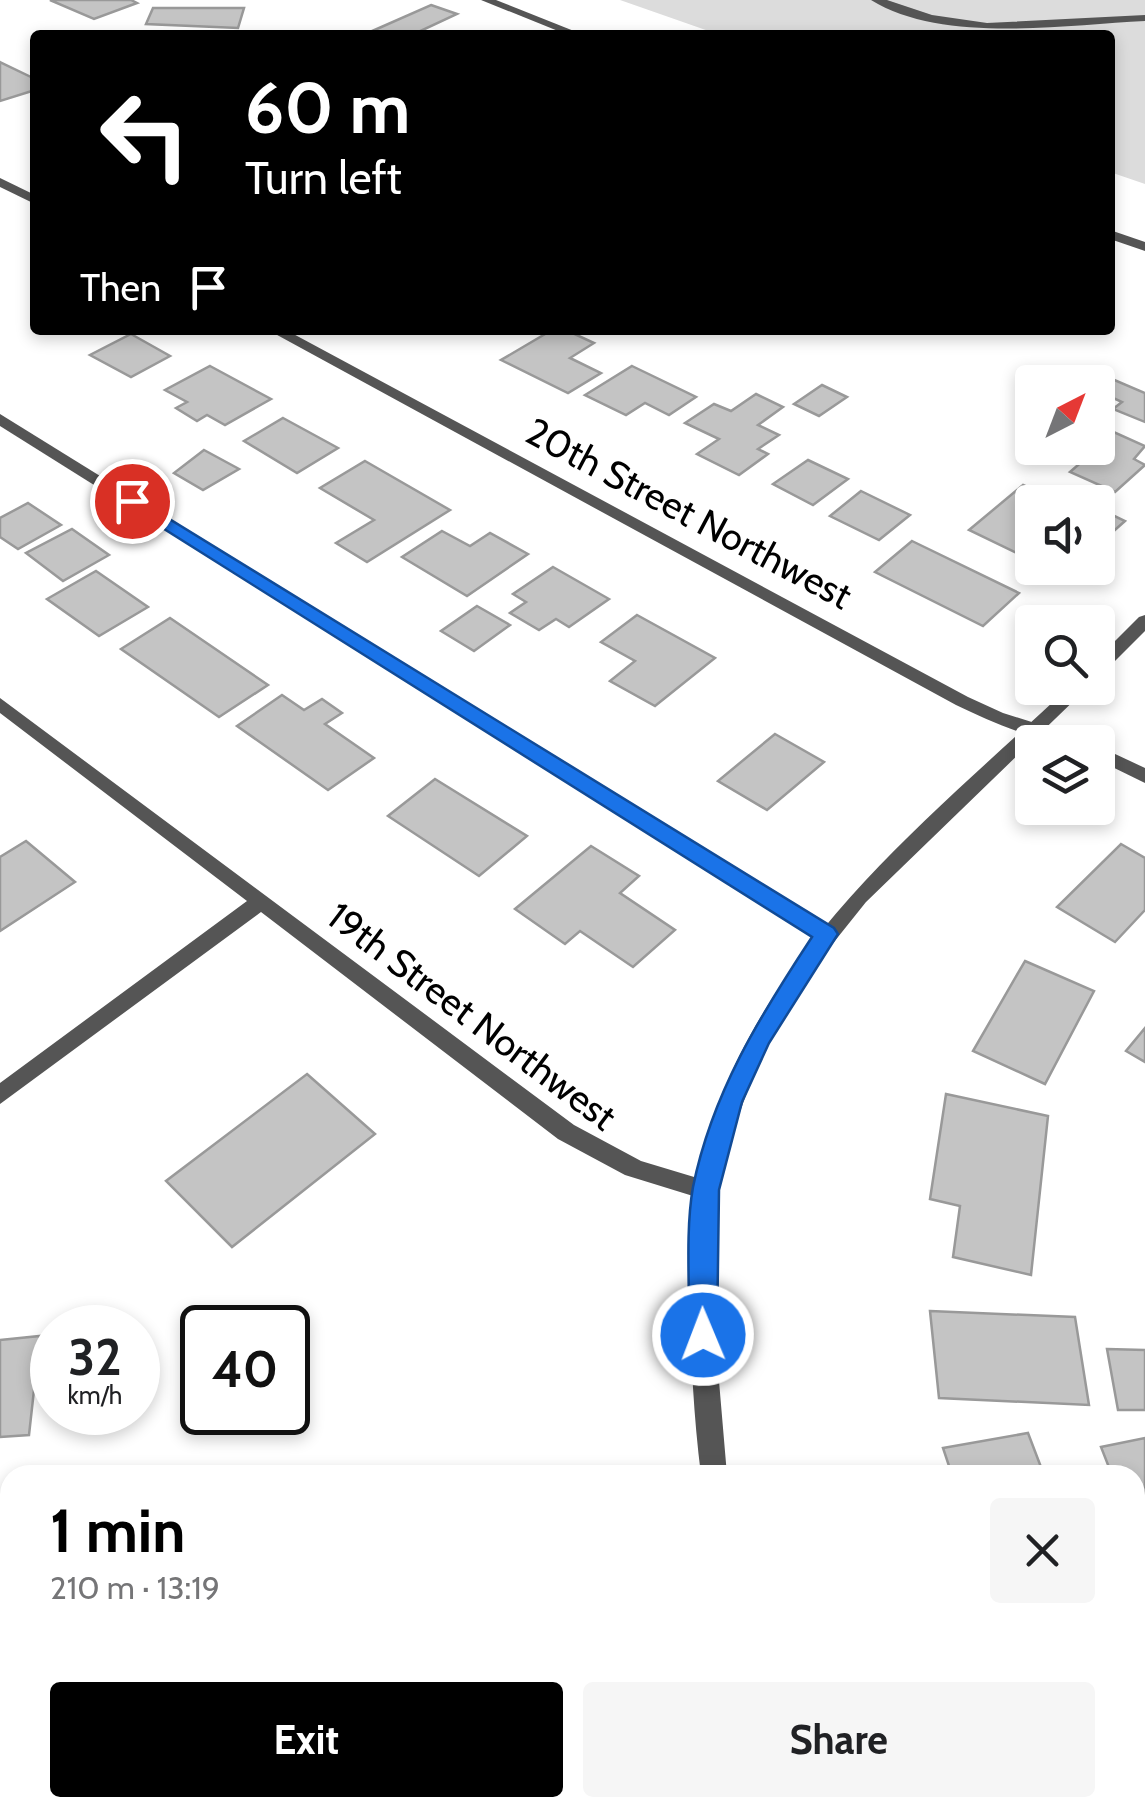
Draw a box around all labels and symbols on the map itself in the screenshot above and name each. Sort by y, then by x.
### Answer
north arrow [1015,365,1115,465]
street label: 20th Street Northwest [518,407,860,619]
pin [90,459,175,544]
street label: 19th Street Northwest [318,892,626,1140]
position arrow [651,1283,755,1387]
speed limit sign: 40 [180,1305,310,1435]

